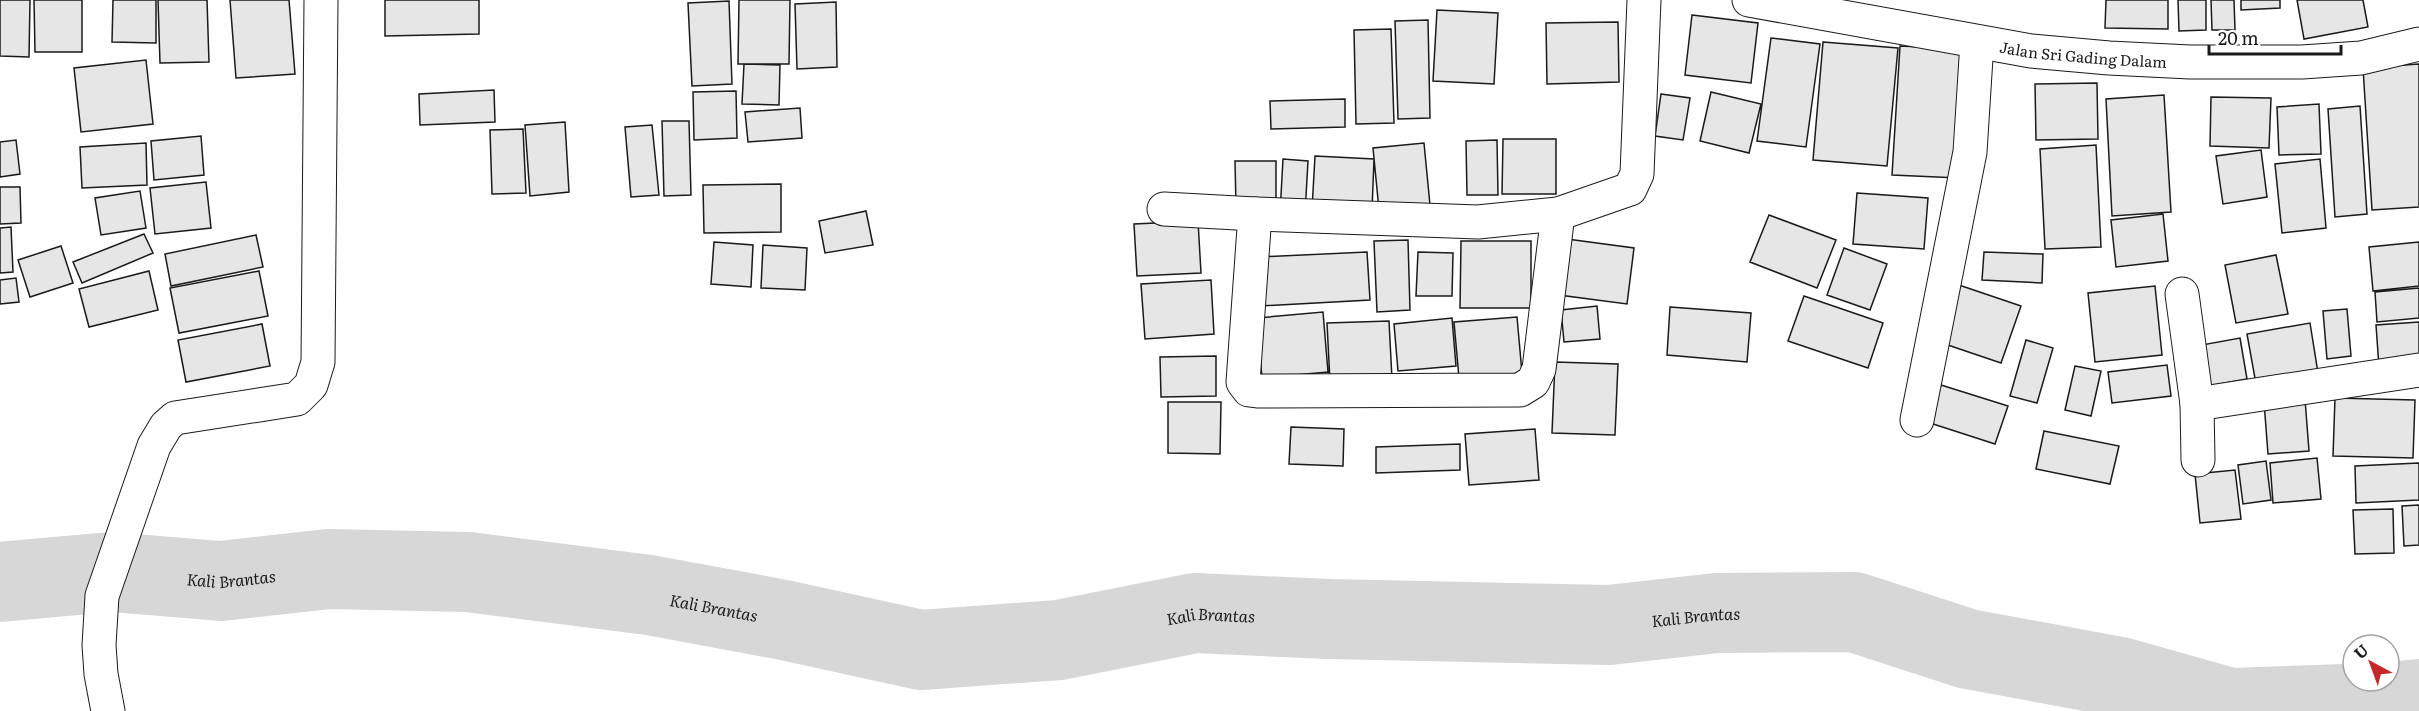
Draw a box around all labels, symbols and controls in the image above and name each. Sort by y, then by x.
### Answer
scale bar [2209,18,2341,56]
text: 20 m [2218,24,2259,51]
street label: Jalan Sri Gading Dalam [1998,34,2168,72]
water label: Kali Brantas [186,563,277,593]
water label: Kali Brantas [668,587,760,627]
water label: Kali Brantas [1164,601,1256,630]
water label: Kali Brantas [1650,601,1740,632]
north arrow [2341,633,2401,693]
text: U [2348,637,2373,664]

